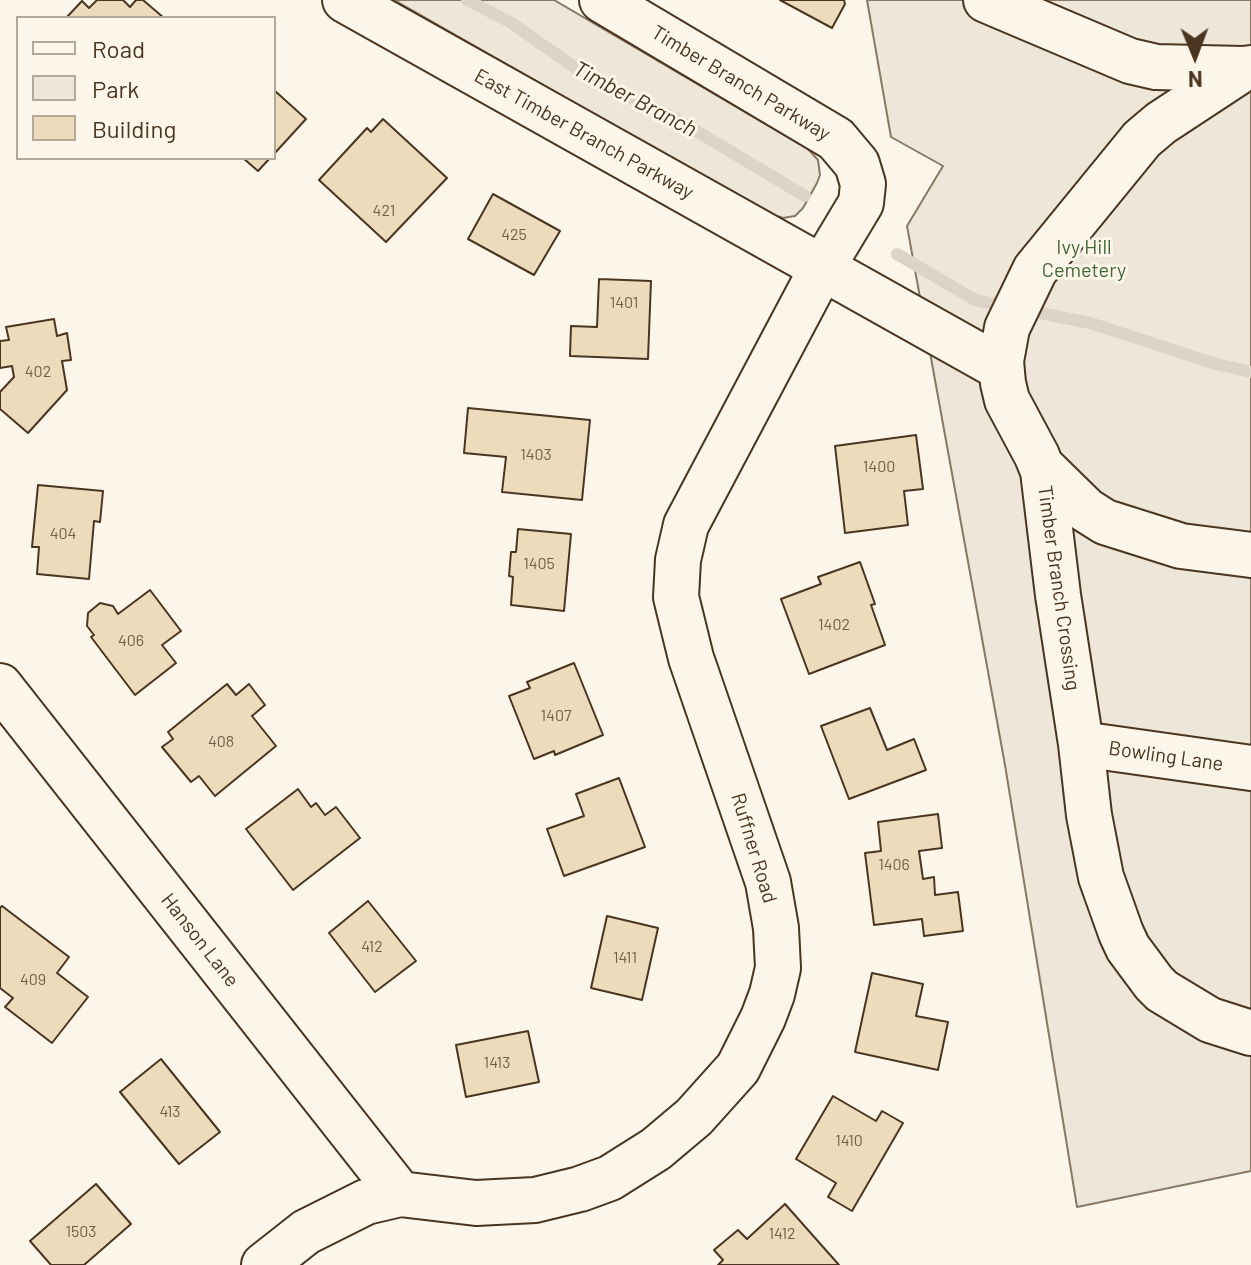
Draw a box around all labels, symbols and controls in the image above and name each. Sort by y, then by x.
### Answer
legend [16,16,276,160]
north arrow [1155,16,1235,96]
street label: Timber Branch Parkway [647,20,835,146]
text: Road [92,34,145,63]
water label: Timber Branch [569,55,701,143]
street label: East Timber Branch Parkway [470,64,698,204]
text: N [1188,67,1203,93]
text: Park [92,74,139,103]
text: Building [92,114,176,143]
house number: 421 [373,201,395,221]
house number: 425 [501,225,527,245]
park label: Ivy Hill Cemetery [1042,235,1126,282]
house number: 1401 [610,293,638,313]
house number: 402 [25,362,51,382]
house number: 1403 [520,445,552,465]
house number: 1400 [863,457,895,477]
street label: Timber Branch Crossing [1033,484,1085,692]
house number: 404 [50,524,76,544]
house number: 1405 [523,554,555,574]
house number: 1402 [818,615,850,635]
house number: 406 [118,631,144,651]
house number: 1407 [540,706,572,726]
house number: 408 [208,732,234,752]
street label: Bowling Lane [1107,736,1225,776]
street label: Ruffner Road [726,790,782,906]
house number: 1406 [878,855,910,875]
street label: Hanson Lane [156,888,244,992]
house number: 412 [361,937,383,957]
house number: 1411 [613,948,637,968]
house number: 409 [20,970,46,990]
house number: 1413 [484,1053,510,1073]
house number: 413 [159,1102,181,1122]
house number: 1410 [835,1131,863,1151]
house number: 1503 [65,1222,97,1242]
house number: 1412 [768,1224,796,1244]

